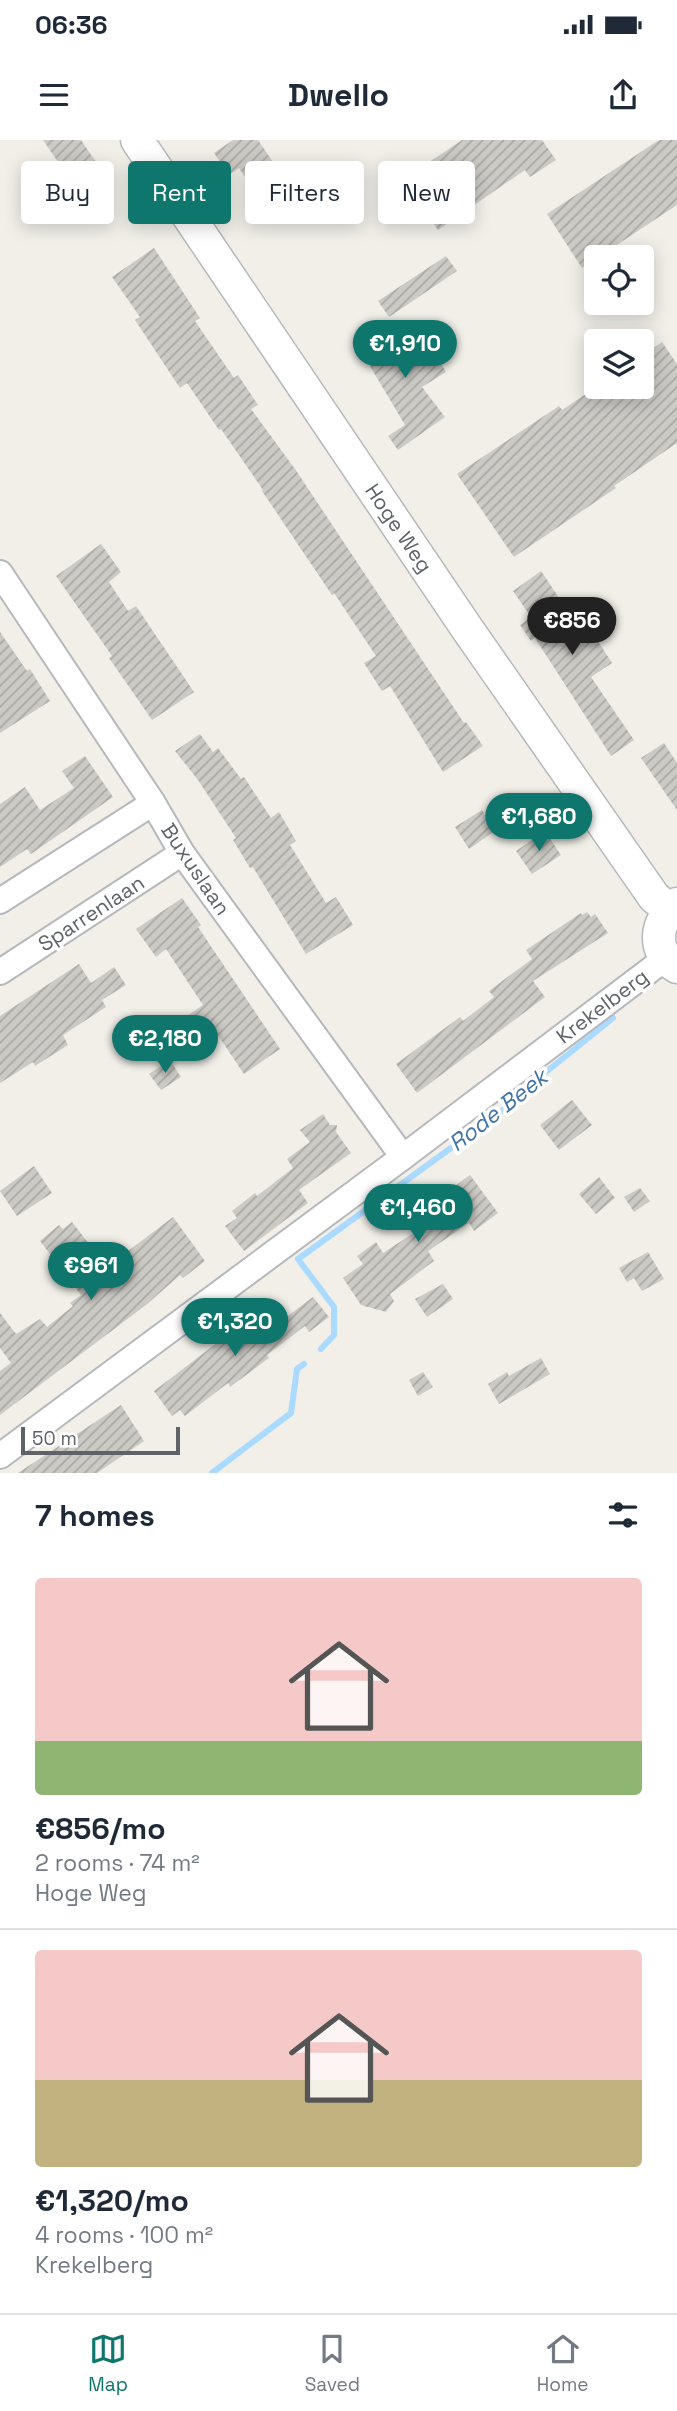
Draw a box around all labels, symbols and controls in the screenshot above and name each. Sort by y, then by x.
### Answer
text: 06:36 [35,8,108,42]
text: Dwello [288,75,389,115]
icon: menu [35,76,73,114]
icon: share [604,76,642,114]
chip: Buy [21,161,114,224]
chip: Rent [128,161,231,224]
chip: Filters [245,161,364,224]
chip: New [378,161,475,224]
map controls [584,245,654,399]
button: locate [584,245,654,315]
pin: €1,910 [348,320,462,380]
text: €1,910 [369,328,441,358]
button: layers [584,329,654,399]
street label: Hoge Weg [359,478,439,578]
pin: €856 [531,598,613,657]
text: €856 [543,605,601,635]
pin: €1,680 [482,794,596,853]
text: €1,680 [501,801,577,831]
street label: Buxuslaan [155,818,237,920]
street label: Sparrenlaan [33,869,149,957]
street label: Krekelberg [551,963,653,1049]
pin: €2,180 [108,1016,222,1075]
text: €2,180 [128,1023,202,1053]
water label: Rode Beek [442,1060,556,1158]
pin: €1,460 [361,1184,475,1244]
text: €1,460 [380,1192,456,1222]
pin: €961 [50,1242,132,1302]
text: €961 [64,1250,118,1280]
pin: €1,320 [178,1298,292,1358]
text: €1,320 [197,1306,273,1336]
scale bar [21,1424,180,1456]
text: 50 m [32,1426,77,1451]
text: 7 homes [35,1496,155,1535]
icon: filters [604,1496,642,1534]
icon: home [276,1623,402,1749]
text: €856/mo [35,1809,166,1848]
text: 2 rooms · 74 m² [35,1848,200,1878]
text: Hoge Weg [35,1878,147,1908]
icon: home [276,1995,402,2121]
text: €1,320/mo [35,2181,189,2220]
text: 4 rooms · 100 m² [35,2220,213,2250]
text: Krekelberg [35,2250,153,2280]
tab: Map [88,2330,128,2397]
tab: Saved [305,2330,360,2397]
tab: Home [537,2330,589,2397]

